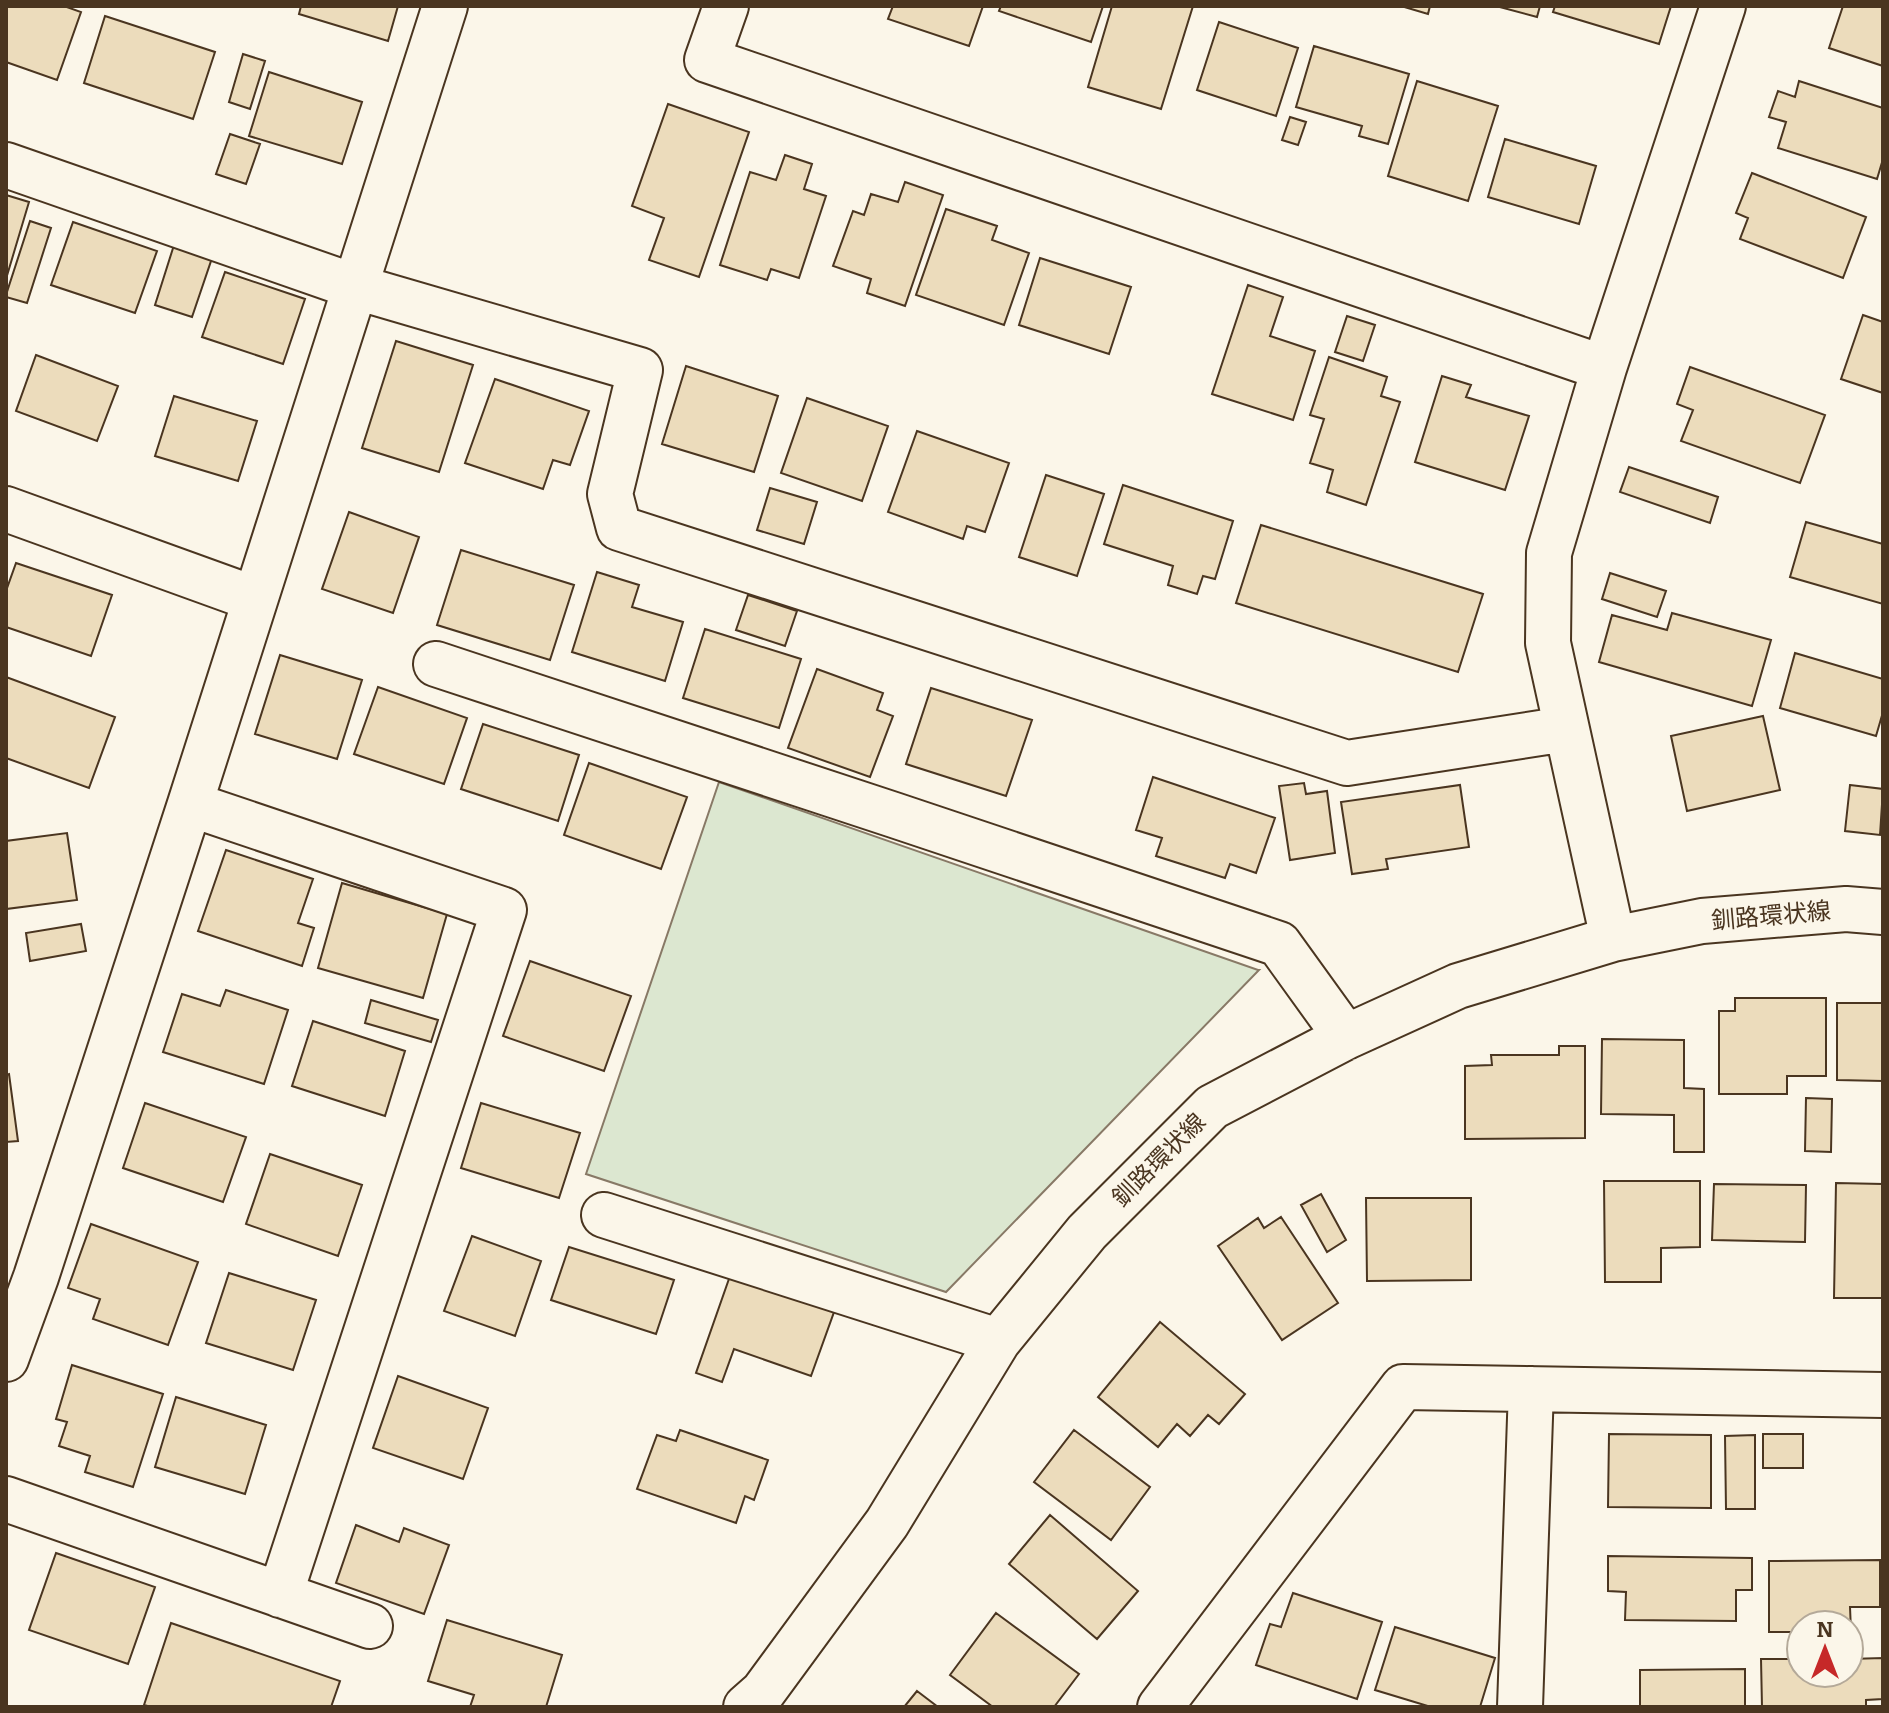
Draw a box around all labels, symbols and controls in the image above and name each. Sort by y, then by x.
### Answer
street label: 釧路環状線 [1710,897,1832,935]
street label: 釧路環状線 [1107,1108,1211,1212]
north arrow [1785,1609,1865,1689]
text: N [1817,1616,1834,1643]

